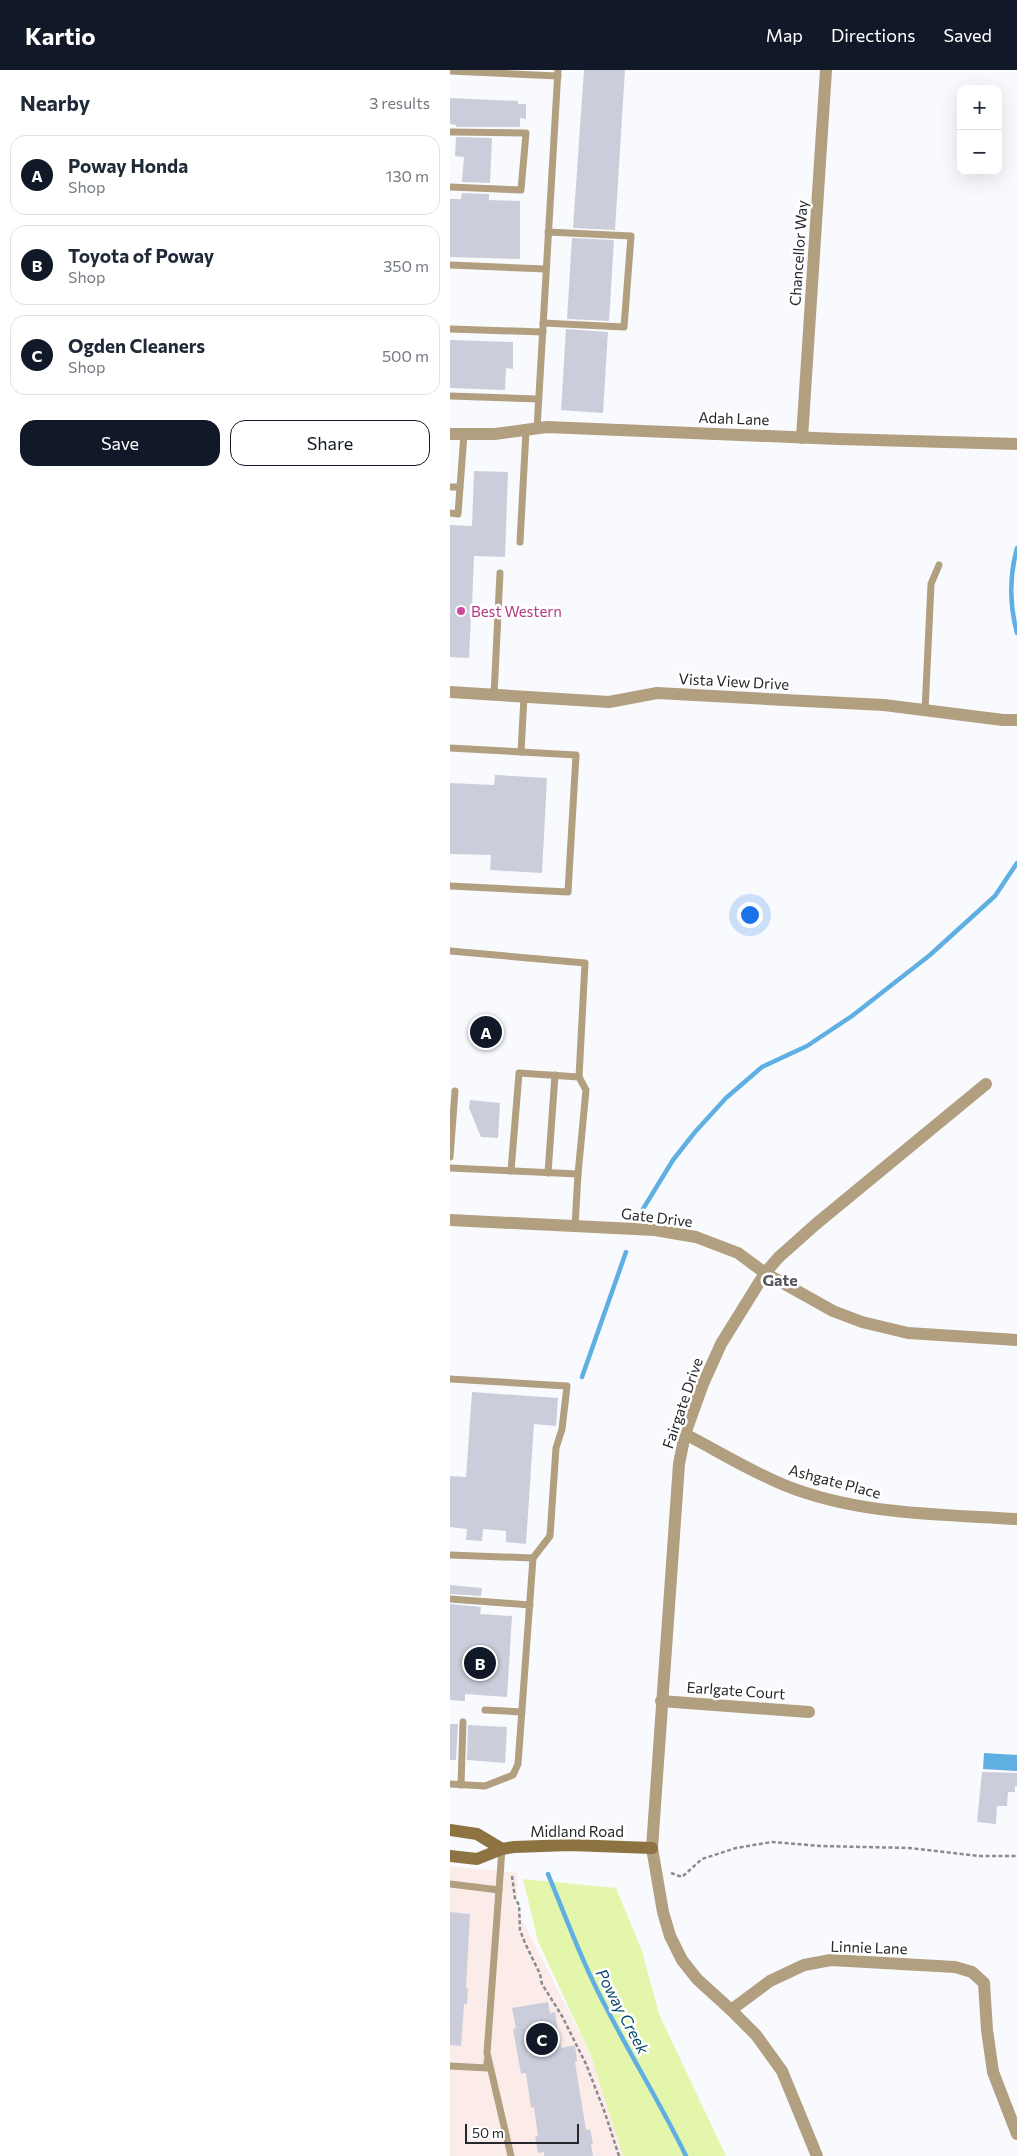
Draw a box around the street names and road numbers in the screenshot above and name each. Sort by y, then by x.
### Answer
street label: Chancellor Way [785,199,811,307]
street label: Adah Lane [698,408,770,428]
street label: Vista View Drive [678,669,790,693]
street label: Gate Drive [620,1204,694,1230]
street label: Fairgate Drive [658,1355,706,1451]
street label: Ashgate Place [787,1460,883,1502]
street label: Earlgate Court [686,1678,786,1702]
street label: Midland Road [530,1822,624,1840]
street label: Linnie Lane [830,1937,908,1957]

